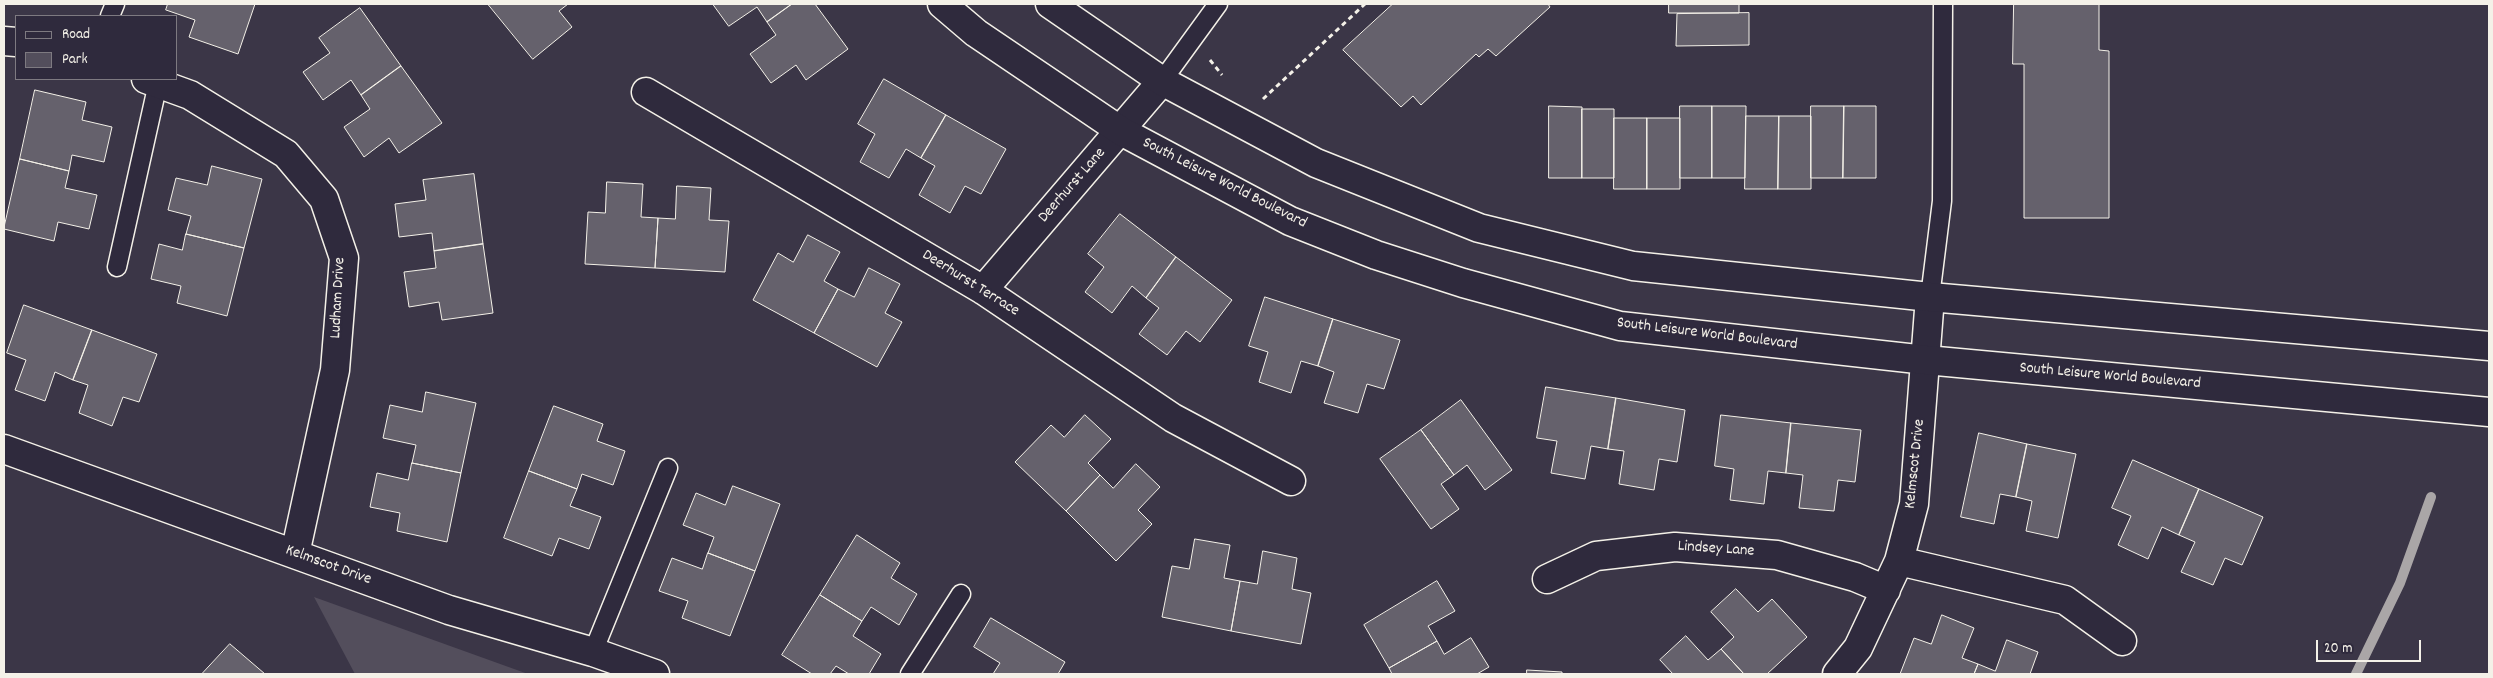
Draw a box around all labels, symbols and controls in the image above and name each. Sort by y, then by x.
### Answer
legend [15,15,178,80]
text: Road [62,24,90,46]
text: Park [62,49,88,71]
street label: South Leisure World Boulevard [1139,134,1309,234]
street label: Deerhurst Lane [1035,145,1111,227]
street label: Deerhurst Terrace [918,246,1022,322]
street label: Ludham Drive [327,257,351,339]
street label: South Leisure World Boulevard [1615,314,1799,356]
street label: South Leisure World Boulevard [2018,360,2202,394]
street label: Kelmscot Drive [1902,418,1930,510]
street label: Lindsey Lane [1677,538,1755,562]
street label: Kelmscot Drive [282,542,374,590]
scale bar [2318,630,2423,662]
text: 20 m [2324,638,2352,660]

